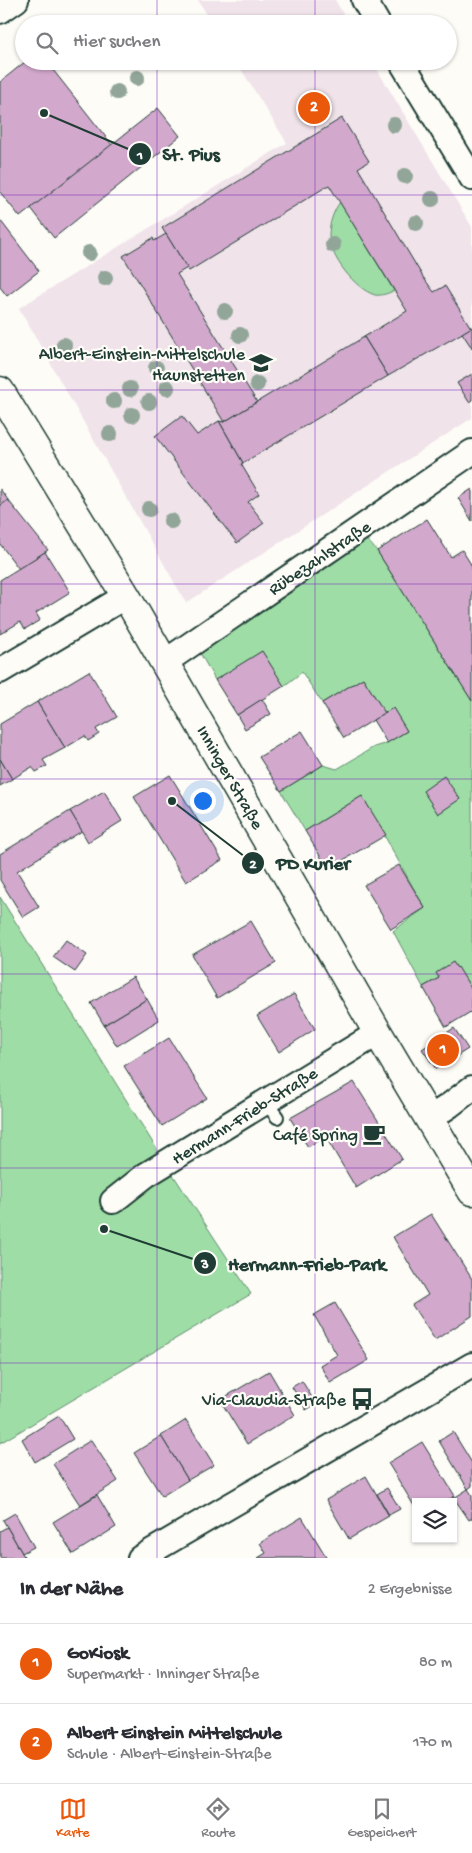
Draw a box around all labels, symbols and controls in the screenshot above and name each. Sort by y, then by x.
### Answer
search box [15,15,457,70]
icon: search [33,29,61,57]
text: Hier suchen [73,31,160,54]
pin: 2 [298,89,330,127]
callout: St. Pius [127,137,230,171]
text: St. Pius [162,145,221,168]
text: 1 [136,147,143,165]
place label: Albert-Einstein-Mittelschule Haunstetten [39,345,246,387]
school or university icon: Albert-Einstein-Mittelschule Haunstetten [248,350,274,376]
street label: Rübezahlstraße [265,517,376,601]
street label: Inninger Straße [191,723,267,834]
your location [190,788,216,814]
callout: PD Kurier [241,846,360,880]
text: PD Kurier [275,854,352,877]
text: 2 [249,856,257,874]
pin: 1 [427,1031,459,1069]
street label: Hermann-Frieb-Straße [169,1063,323,1170]
cafe icon: Café Spring [361,1121,387,1147]
place label: Café Spring [273,1126,358,1147]
callout: Hermann-Frieb-Park [193,1246,396,1280]
text: Hermann-Frieb-Park [228,1255,389,1278]
text: 3 [200,1256,209,1274]
bus stop icon: Via-Claudia-Straße [349,1386,375,1412]
place label: Via-Claudia-Straße [201,1391,347,1412]
map controls [412,1498,457,1543]
button: layers [412,1498,457,1543]
text: In der Nähe [20,1578,123,1603]
text: 2 Ergebnisse [368,1581,452,1600]
text: GoKiosk [67,1643,129,1666]
text: 1 [33,1654,39,1673]
text: 80 m [419,1654,452,1673]
text: Supermarkt · Inninger Straße [67,1666,259,1685]
text: Albert Einstein Mittelschule [67,1723,282,1746]
text: 2 [32,1734,40,1753]
text: 170 m [413,1734,452,1753]
text: Schule · Albert-Einstein-Straße [67,1746,272,1765]
tab: Karte [56,1795,89,1842]
tab: Route [201,1795,235,1842]
tab: Gespeichert [347,1795,416,1842]

